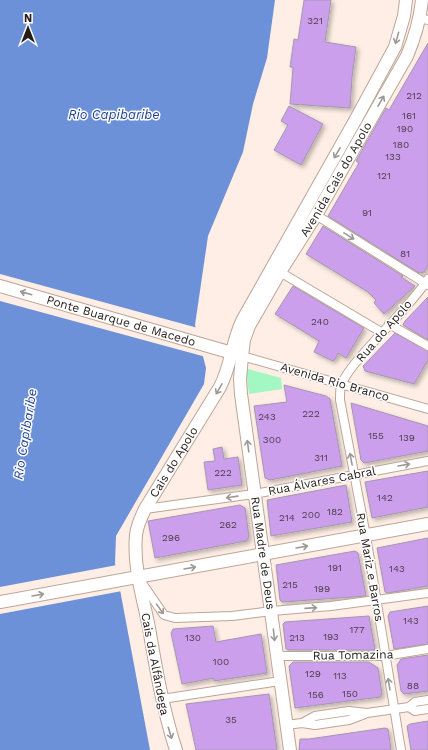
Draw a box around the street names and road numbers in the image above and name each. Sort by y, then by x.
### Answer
street label: Avenida Cais do Apolo [297,120,375,239]
street label: Ponte Buarque de Macedo [45,293,197,349]
street label: Rua do Apolo [353,297,415,365]
street label: Avenida Rio Branco [279,360,391,404]
street label: Cais do Apolo [147,424,201,500]
street label: Rua Álvares Cabral [267,464,377,498]
street label: Rua Madre de Deus [248,496,278,610]
street label: Rua Mariz e Barros [354,512,386,622]
street label: Cais da Alfândega [138,612,172,717]
street label: Rua Tomazina [313,647,394,663]

